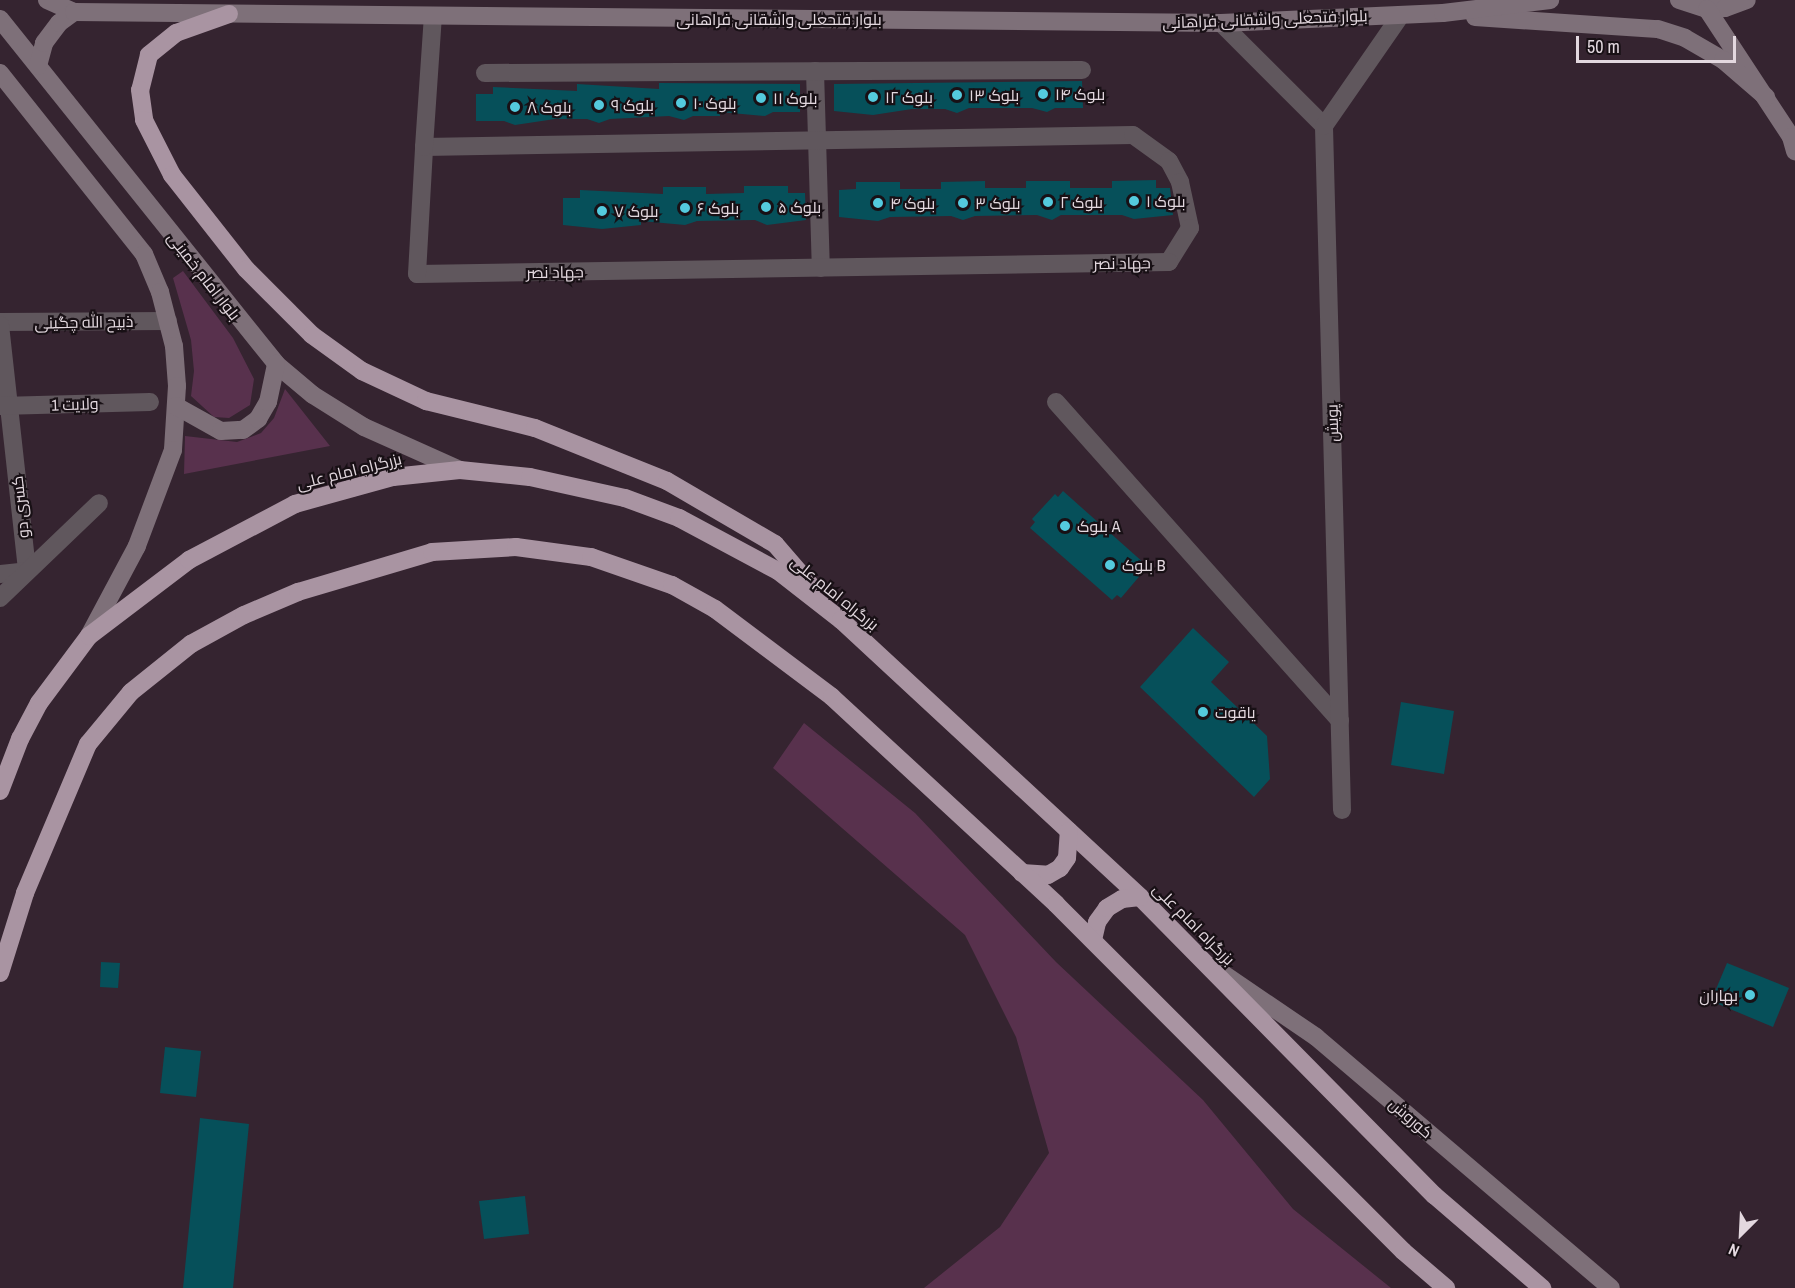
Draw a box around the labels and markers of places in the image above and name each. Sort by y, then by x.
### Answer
place label: بلوک ۱۴ [1055,84,1105,104]
place label: بلوک ۱۳ [969,85,1019,105]
place label: بلوک ۱۲ [885,87,933,107]
marker: بلوک ۱۴ [1036,87,1050,101]
place label: بلوک ۱۱ [773,88,818,108]
marker: بلوک ۱۳ [950,88,964,102]
marker: بلوک ۱۲ [866,90,880,104]
marker: بلوک ۱۱ [754,91,768,105]
place label: بلوک ۱۰ [693,93,737,113]
place label: بلوک ۹ [611,95,654,115]
marker: بلوک ۱۰ [674,96,688,110]
place label: بلوک ۸ [527,97,572,117]
marker: بلوک ۹ [592,98,606,112]
marker: بلوک ۸ [508,100,522,114]
place label: بلوک ۱ [1146,191,1186,211]
place label: بلوک ۲ [1060,192,1103,212]
place label: بلوک ۴ [890,193,935,213]
place label: بلوک ۳ [975,193,1020,213]
marker: بلوک ۱ [1127,194,1141,208]
marker: بلوک ۲ [1041,195,1055,209]
marker: بلوک ۴ [871,196,885,210]
marker: بلوک ۳ [956,196,970,210]
place label: بلوک ۵ [778,197,821,217]
place label: بلوک ۶ [697,198,739,218]
marker: بلوک ۵ [759,200,773,214]
place label: بلوک ۷ [614,201,659,221]
marker: بلوک ۶ [678,201,692,215]
marker: بلوک ۷ [595,204,609,218]
place label: بلوک A [1077,516,1120,536]
marker: بلوک A [1058,519,1072,533]
place label: بلوک B [1122,555,1165,575]
marker: بلوک B [1103,558,1117,572]
place label: یاقوت [1215,702,1256,722]
marker: یاقوت [1196,705,1210,719]
place label: بهاران [1699,985,1738,1005]
marker: بهاران [1743,988,1757,1002]

